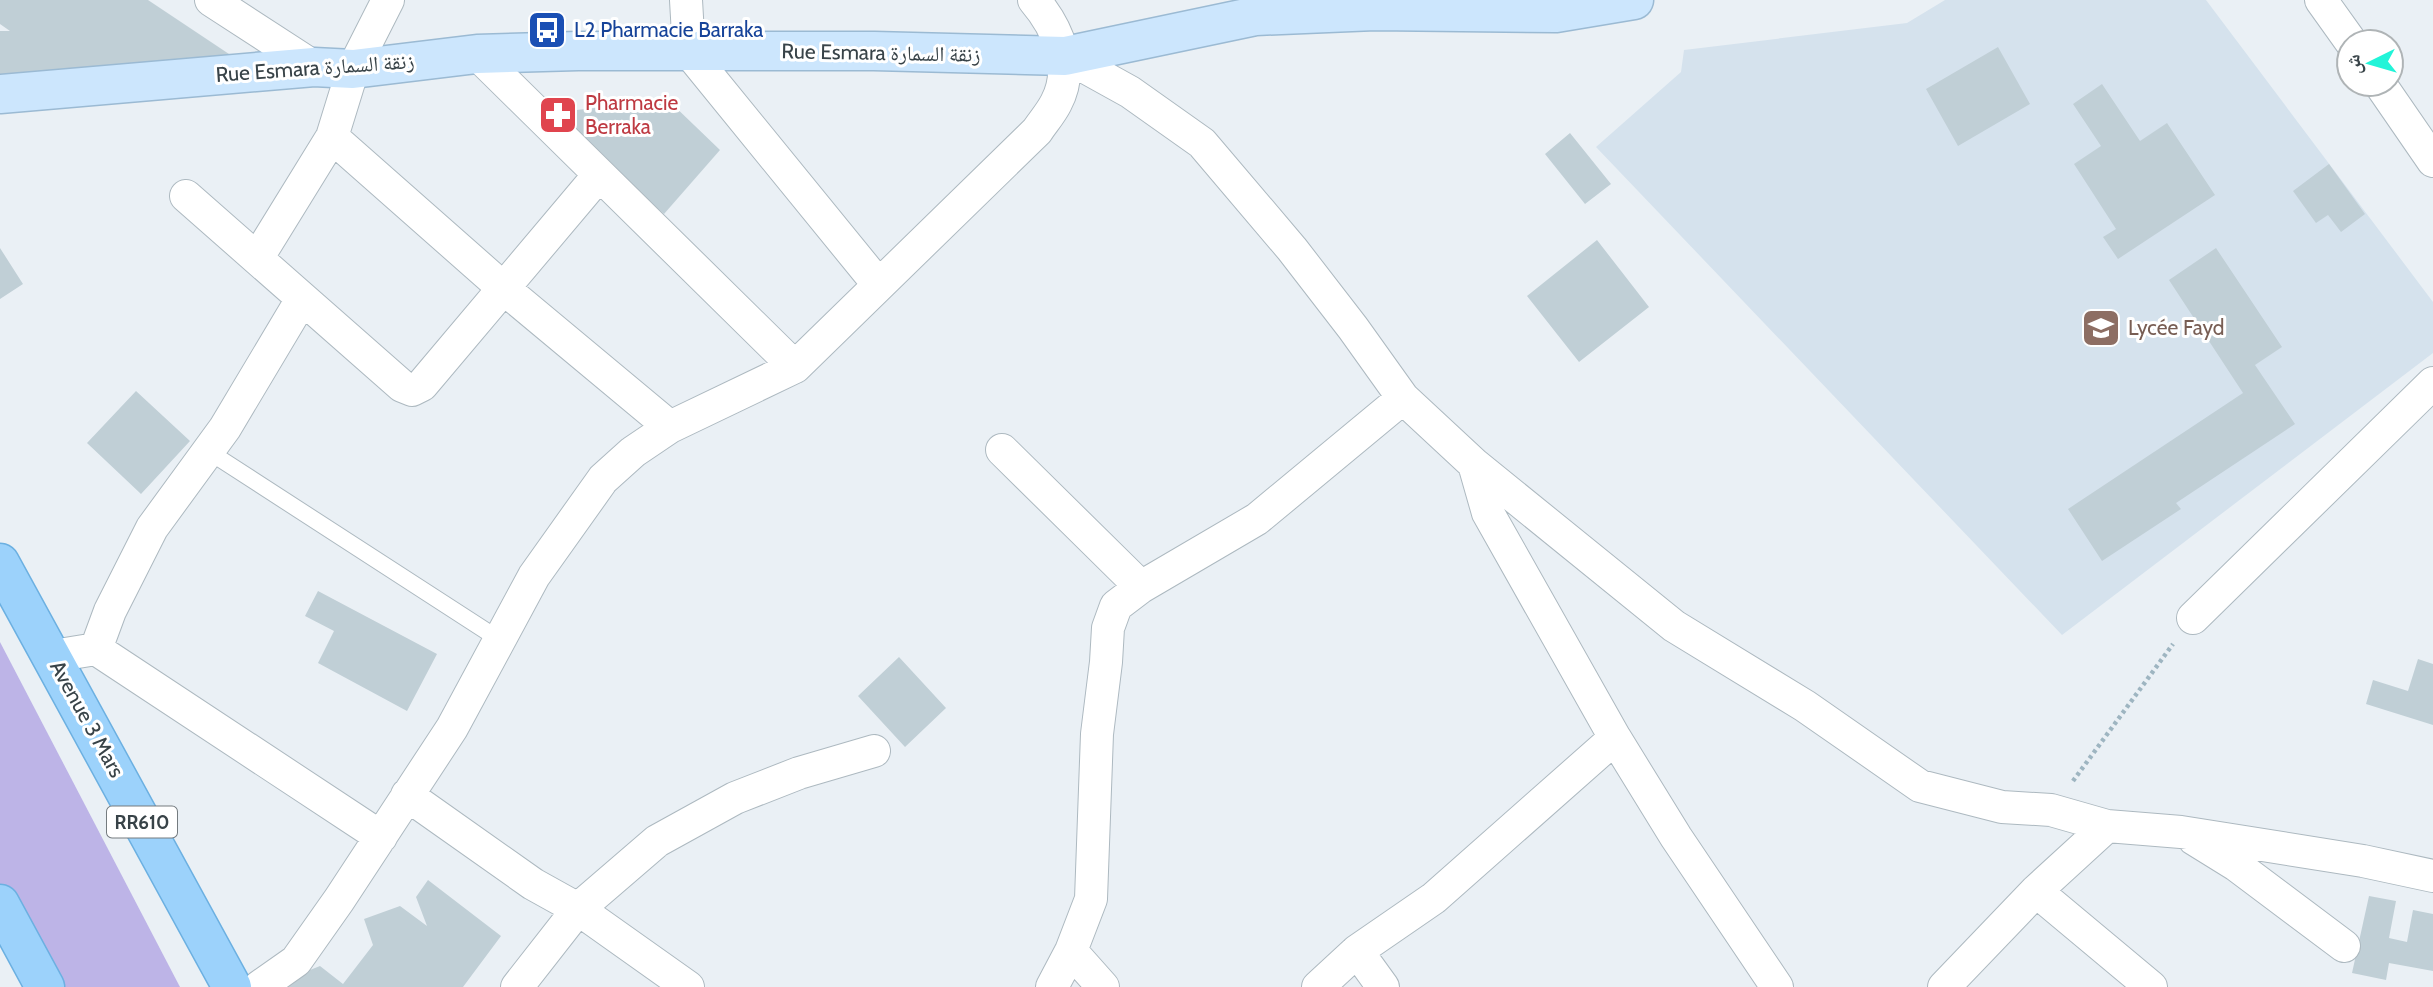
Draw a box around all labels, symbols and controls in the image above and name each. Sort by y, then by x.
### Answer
bus stop icon: L2 Pharmacie Barraka [526,9,568,51]
place label: L2 Pharmacie Barraka [574,17,763,42]
north arrow [2335,28,2405,98]
street label: Rue Esmara زنقة السمارة [781,38,981,67]
street label: Rue Esmara زنقة السمارة [215,48,415,87]
text: ش [2341,53,2366,75]
place label: Pharmacie Berraka [585,90,678,139]
pharmacy icon: Pharmacie Berraka [537,94,579,136]
school or university icon: Lycée Fayd [2080,307,2122,349]
place label: Lycée Fayd [2128,315,2224,340]
street label: Avenue 3 Mars [45,656,130,782]
road number: RR610 [107,806,177,838]

